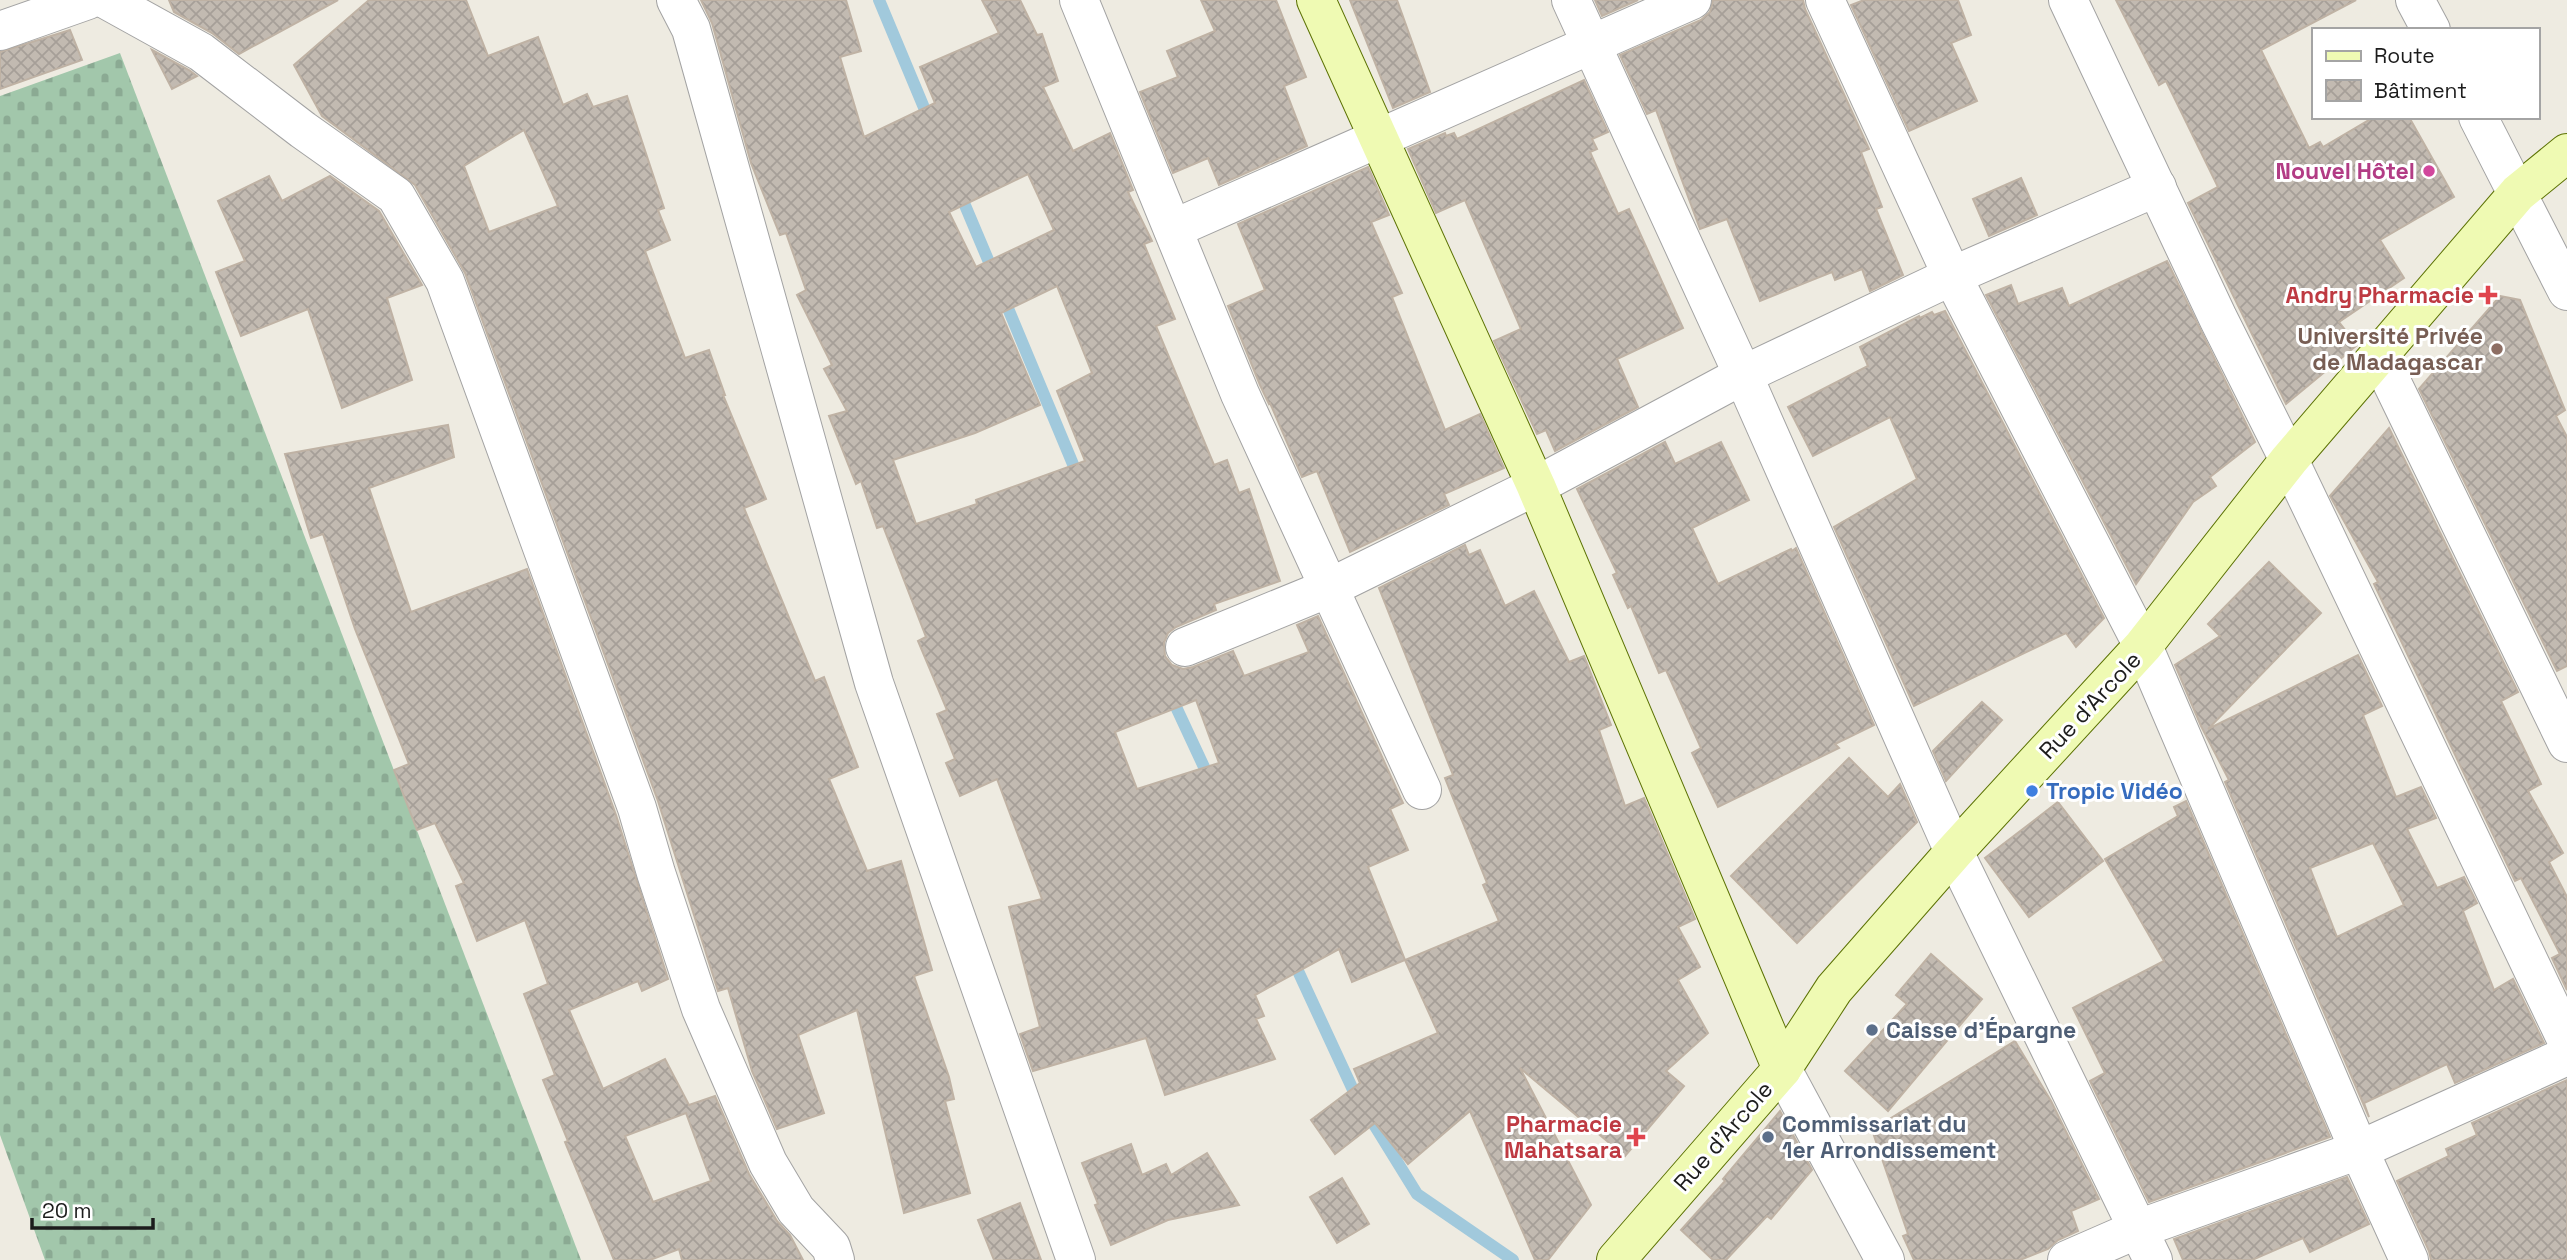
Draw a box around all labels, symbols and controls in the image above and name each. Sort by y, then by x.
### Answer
legend [2312,28,2539,119]
text: Route [2374,42,2435,69]
text: Bâtiment [2374,77,2467,104]
place label: Nouvel Hôtel [2276,156,2415,186]
marker: Nouvel Hôtel [2421,163,2437,179]
place label: Andry Pharmacie [2285,280,2474,310]
marker: Andry Pharmacie [2480,287,2496,303]
place label: Université Privée de Madagascar [2298,321,2483,377]
marker: Université Privée de Madagascar [2489,341,2505,357]
street label: Rue d'Arcole [2032,645,2148,765]
place label: Tropic Vidéo [2046,776,2183,806]
marker: Tropic Vidéo [2024,783,2040,799]
place label: Caisse d'Épargne [1886,1015,2076,1045]
marker: Caisse d'Épargne [1864,1022,1880,1038]
street label: Rue d'Arcole [1667,1075,1779,1197]
place label: Pharmacie Mahatsara [1504,1109,1622,1165]
place label: Commissariat du 1er Arrondissement [1782,1109,1996,1165]
marker: Pharmacie Mahatsara [1628,1129,1644,1145]
marker: Commissariat du 1er Arrondissement [1760,1129,1776,1145]
scale bar [32,1186,152,1230]
text: 20 m [42,1197,92,1224]

